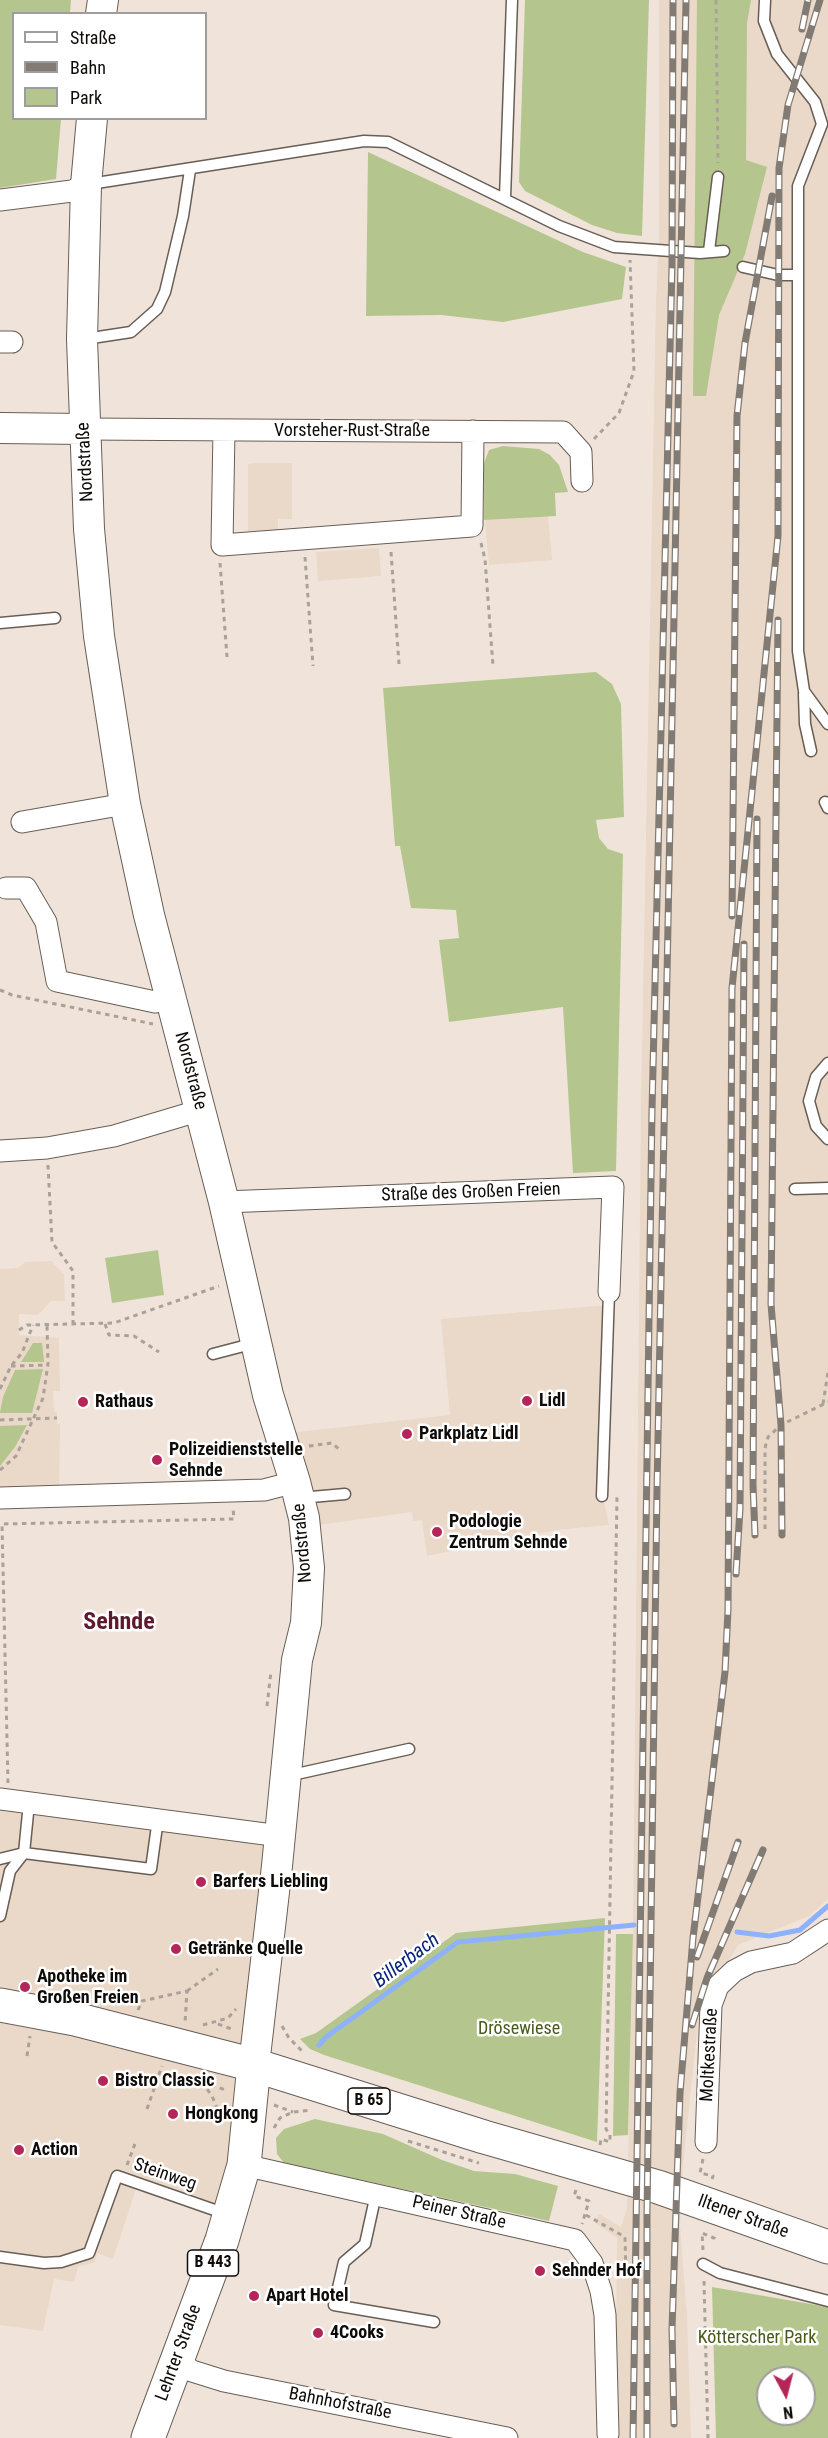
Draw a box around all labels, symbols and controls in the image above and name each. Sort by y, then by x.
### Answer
legend [12,12,207,120]
text: Straße [70,27,116,48]
text: Bahn [70,57,106,78]
text: Park [70,87,102,108]
street label: Vorsteher-Rust-Straße [274,420,430,442]
street label: Nordstraße [73,422,99,502]
street label: Nordstraße [169,1030,211,1112]
street label: Straße des Großen Freien [381,1179,561,1207]
place label: Lidl [539,1390,566,1412]
place label: Rathaus [95,1391,153,1413]
marker: Lidl [520,1394,534,1408]
marker: Rathaus [76,1395,90,1409]
place label: Parkplatz Lidl [419,1423,519,1445]
marker: Parkplatz Lidl [400,1427,414,1441]
place label: Polizeidienststelle Sehnde [169,1439,303,1482]
marker: Polizeidienststelle Sehnde [150,1453,164,1467]
street label: Nordstraße [289,1502,317,1584]
place label: Podologie Zentrum Sehnde [449,1511,567,1553]
marker: Podologie Zentrum Sehnde [430,1525,444,1539]
district label: Sehnde [83,1609,155,1637]
place label: Barfers Liebling [213,1871,328,1893]
marker: Barfers Liebling [194,1875,208,1889]
water label: Billerbach [369,1929,445,1993]
place label: Getränke Quelle [188,1938,303,1960]
marker: Getränke Quelle [169,1942,183,1956]
place label: Apotheke im Großen Freien [37,1966,139,2008]
marker: Apotheke im Großen Freien [18,1980,32,1994]
street label: Moltkestraße [697,2008,723,2102]
park label: Drösewiese [478,2018,560,2040]
place label: Bistro Classic [115,2070,215,2092]
marker: Bistro Classic [96,2074,110,2088]
road number: B 65 [348,2088,390,2114]
place label: Hongkong [185,2103,258,2125]
marker: Hongkong [166,2107,180,2121]
place label: Action [31,2139,78,2161]
marker: Action [12,2143,26,2157]
street label: Steinweg [131,2154,199,2196]
street label: Iltener Straße [694,2191,792,2243]
street label: Peiner Straße [410,2192,508,2234]
road number: B 443 [188,2250,238,2276]
place label: Sehnder Hof [552,2260,642,2282]
marker: Sehnder Hof [533,2264,547,2278]
place label: Apart Hotel [266,2285,348,2307]
marker: Apart Hotel [247,2289,261,2303]
street label: Lehrter Straße [152,2302,206,2404]
place label: 4Cooks [330,2322,384,2344]
marker: 4Cooks [311,2326,325,2340]
park label: Kötterscher Park [698,2327,816,2349]
north arrow [756,2366,816,2426]
street label: Bahnhofstraße [287,2383,393,2425]
text: N [782,2402,794,2422]

